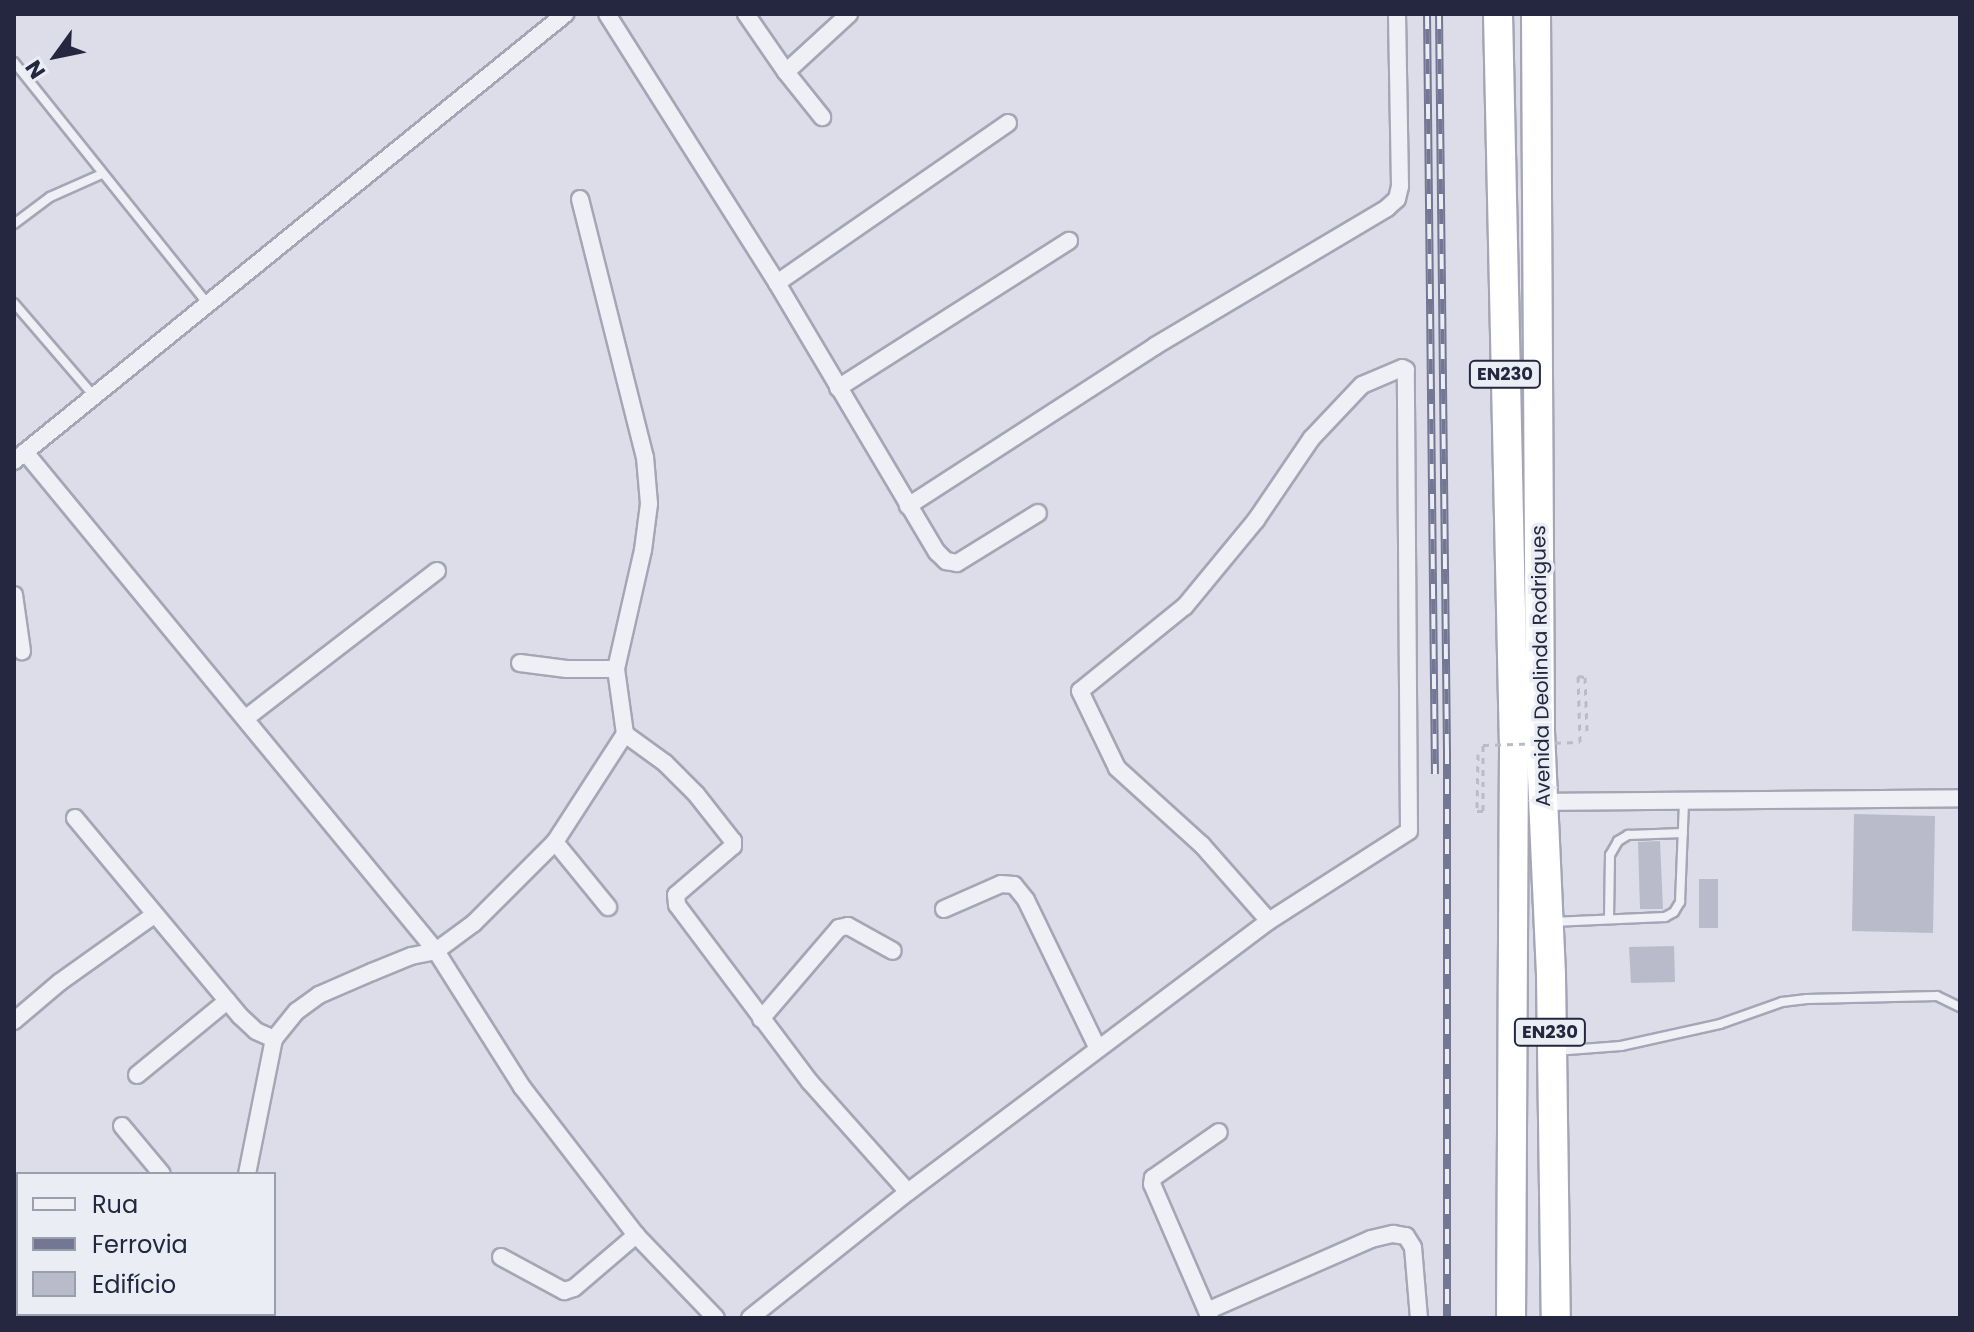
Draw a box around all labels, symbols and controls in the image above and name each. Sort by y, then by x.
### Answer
north arrow [16,16,96,96]
text: N [18,54,53,85]
road number: EN230 [1467,360,1543,388]
street label: Avenida Deolinda Rodrigues [1527,525,1555,807]
road number: EN230 [1512,1018,1588,1046]
legend [16,1172,276,1316]
text: Rua [92,1188,138,1221]
text: Ferrovia [92,1228,188,1261]
text: Edifício [92,1268,176,1301]

